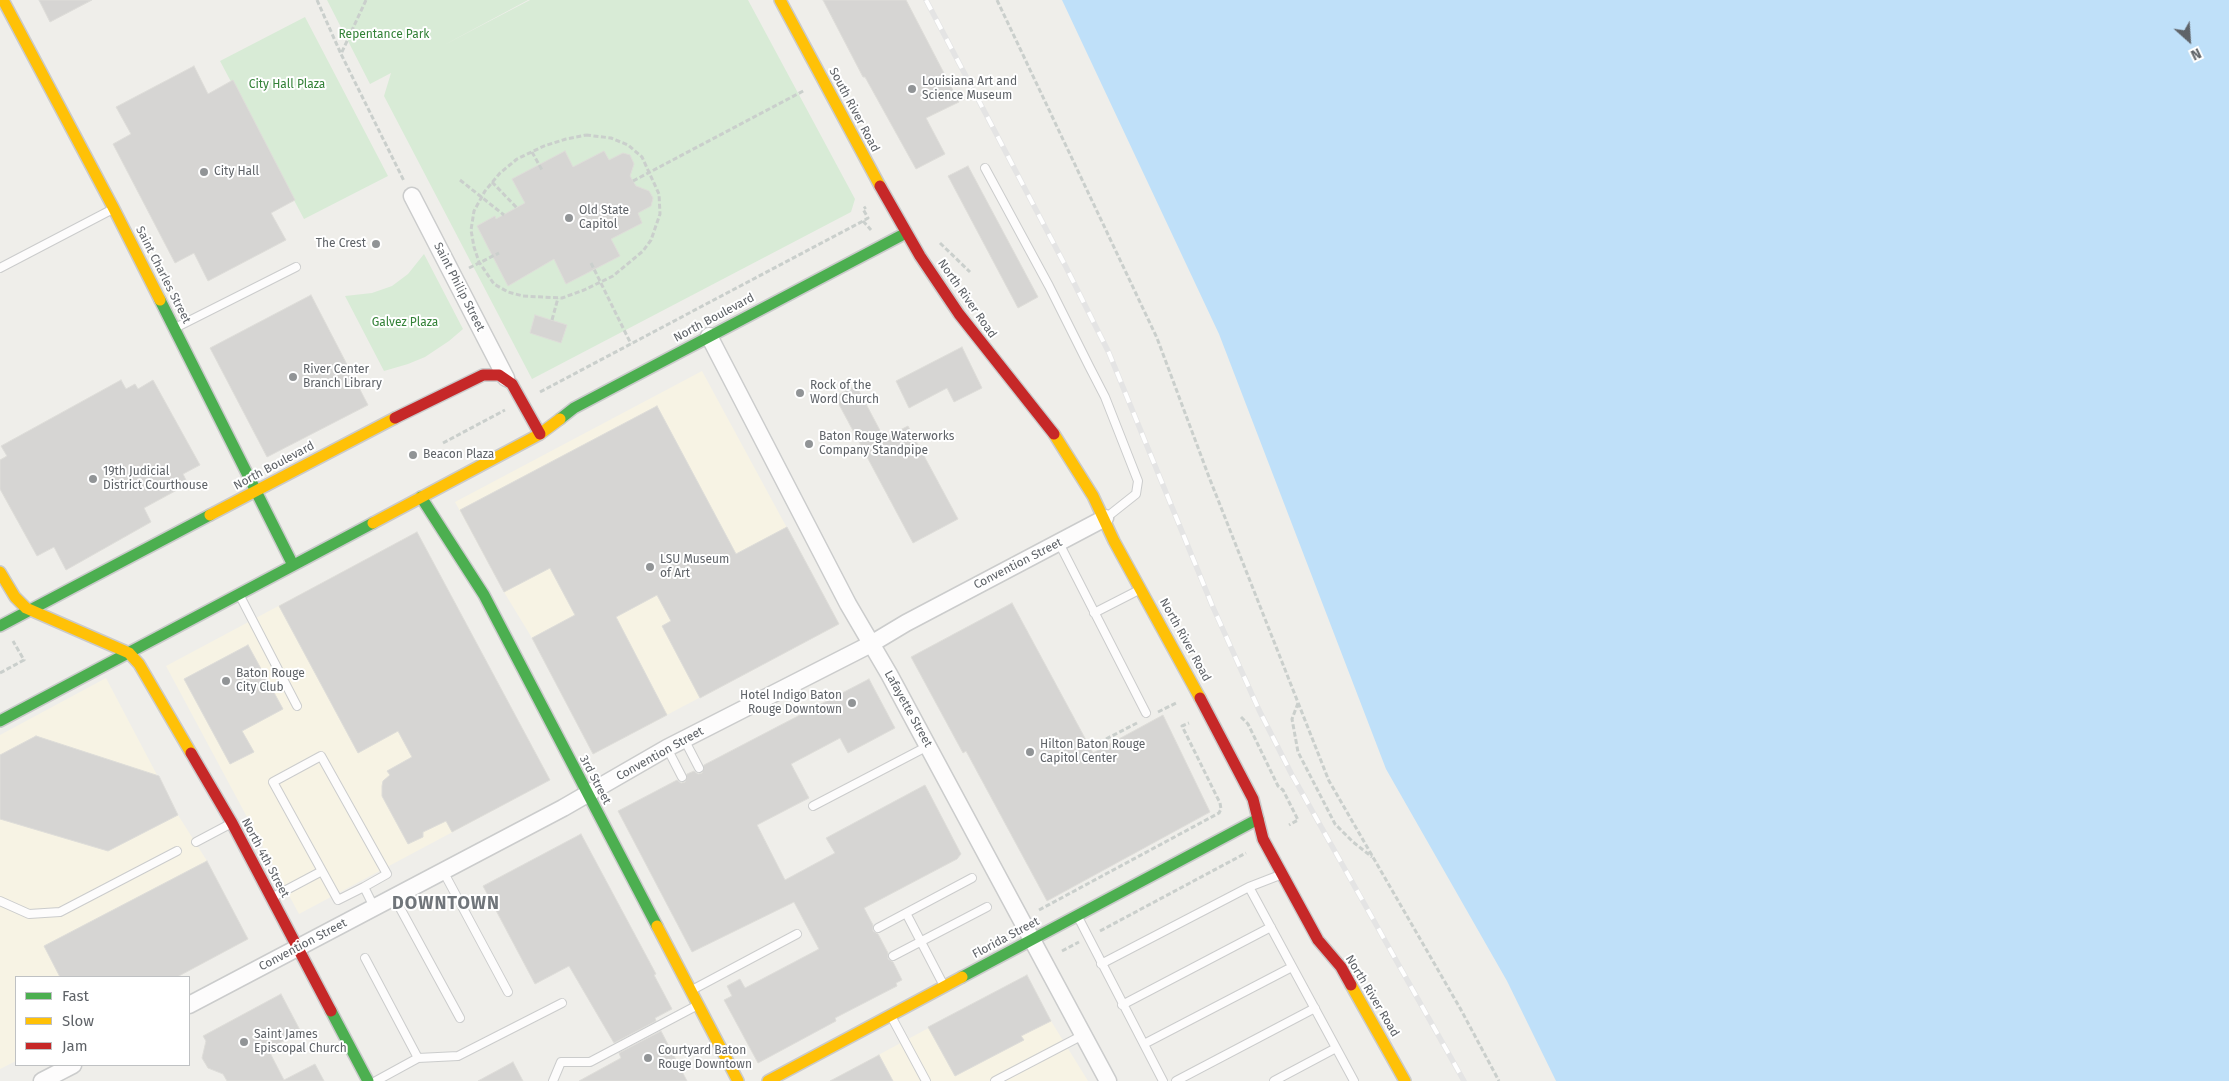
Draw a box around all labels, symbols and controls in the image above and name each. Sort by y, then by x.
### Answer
north arrow [2164,15,2214,65]
park label: Repentance Park [339,28,429,42]
text: N [2188,44,2204,64]
street label: South River Road [826,65,882,155]
place label: Louisiana Art and Science Museum [922,75,1017,103]
park label: City Hall Plaza [249,78,325,92]
marker: Louisiana Art and Science Museum [906,83,918,95]
place label: City Hall [214,165,259,179]
marker: City Hall [198,166,210,178]
place label: Old State Capitol [579,204,629,232]
marker: Old State Capitol [563,212,575,224]
street label: Saint Charles Street [132,224,194,326]
place label: The Crest [316,237,366,251]
marker: The Crest [370,238,382,250]
street label: Saint Philip Street [430,240,488,334]
street label: North River Road [934,257,1000,341]
street label: North Boulevard [671,291,757,345]
park label: Galvez Plaza [372,316,438,330]
place label: River Center Branch Library [303,363,382,391]
marker: River Center Branch Library [287,371,299,383]
place label: Rock of the Word Church [810,379,879,407]
marker: Rock of the Word Church [794,387,806,399]
place label: Baton Rouge Waterworks Company Standpipe [819,430,954,458]
marker: Baton Rouge Waterworks Company Standpipe [803,438,815,450]
street label: North Boulevard [231,439,317,493]
place label: Beacon Plaza [423,448,494,462]
marker: Beacon Plaza [407,449,419,461]
place label: 19th Judicial District Courthouse [103,465,208,493]
marker: 19th Judicial District Courthouse [87,473,99,485]
street label: Convention Street [971,535,1065,593]
place label: LSU Museum of Art [660,553,729,581]
marker: LSU Museum of Art [644,561,656,573]
street label: North River Road [1156,596,1214,684]
place label: Baton Rouge City Club [236,667,305,695]
street label: Lafayette Street [881,668,935,750]
marker: Baton Rouge City Club [220,675,232,687]
place label: Hotel Indigo Baton Rouge Downtown [740,689,842,717]
marker: Hotel Indigo Baton Rouge Downtown [846,697,858,709]
street label: Convention Street [614,724,706,784]
place label: Hilton Baton Rouge Capitol Center [1040,738,1145,766]
marker: Hilton Baton Rouge Capitol Center [1024,746,1036,758]
street label: 3rd Street [576,753,614,807]
street label: North 4th Street [238,816,292,900]
district label: DOWNTOWN [391,893,501,915]
street label: Florida Street [970,914,1042,962]
street label: Convention Street [257,916,349,974]
street label: North River Road [1342,952,1402,1040]
legend [15,976,190,1066]
text: Fast [62,987,89,1005]
text: Slow [62,1012,94,1030]
place label: Saint James Episcopal Church [254,1028,347,1056]
marker: Saint James Episcopal Church [238,1036,250,1048]
text: Jam [62,1037,88,1055]
place label: Courtyard Baton Rouge Downtown [658,1044,752,1072]
marker: Courtyard Baton Rouge Downtown [642,1052,654,1064]

